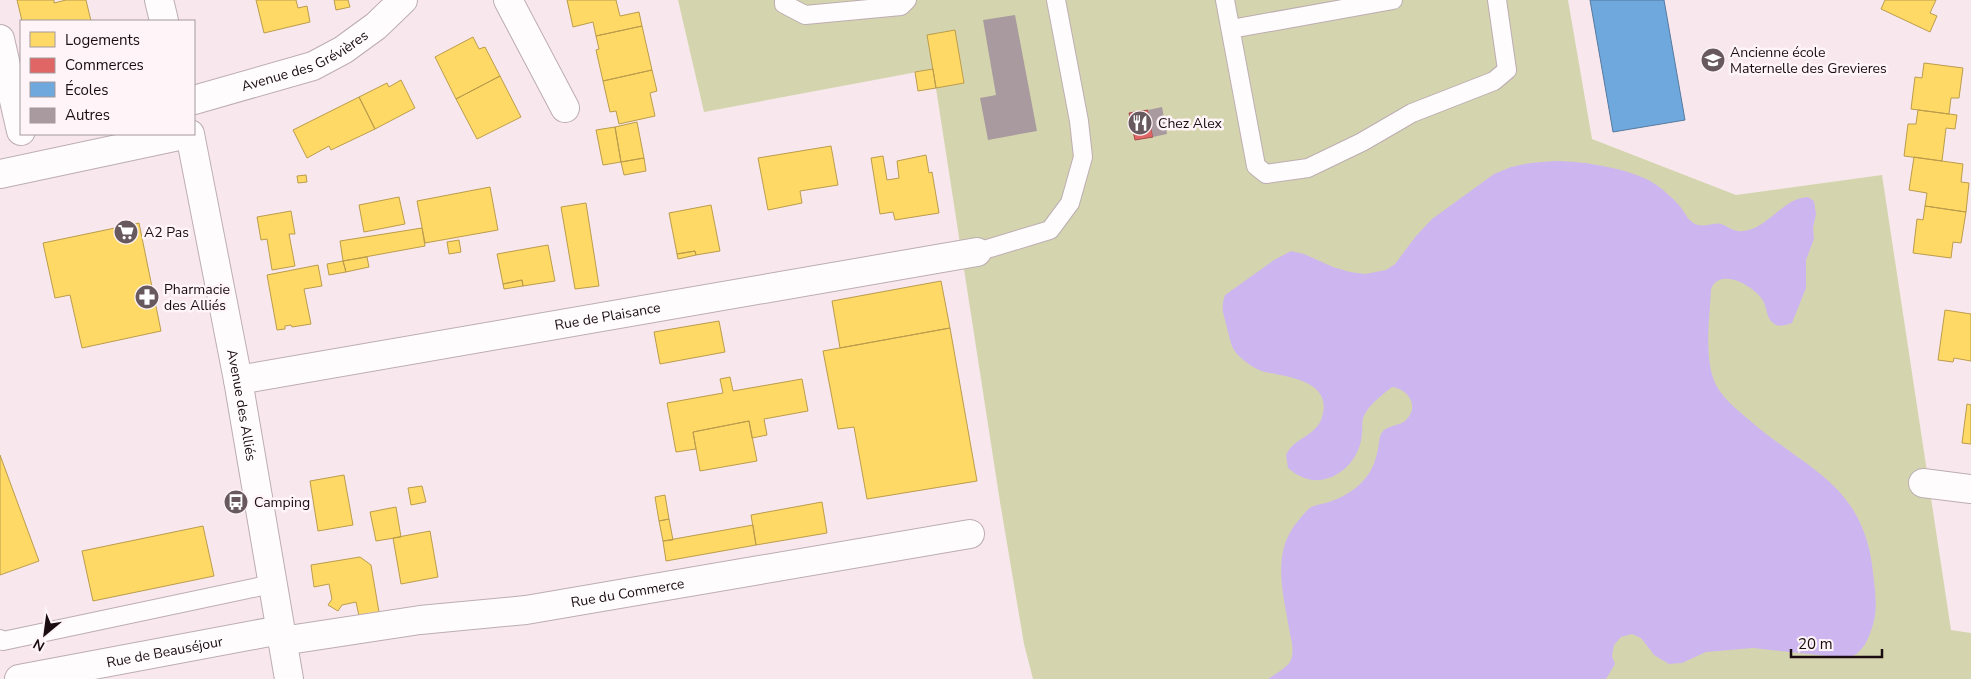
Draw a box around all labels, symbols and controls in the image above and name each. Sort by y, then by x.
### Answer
legend [20,20,195,135]
street label: Avenue des Grévières [239,25,372,96]
text: Logements [65,30,140,50]
place label: Ancienne école Maternelle des Grevieres [1730,43,1887,78]
school or university icon: Ancienne école Maternelle des Grevieres [1700,47,1726,73]
text: Commerces [65,55,144,75]
text: Écoles [65,80,108,100]
text: Autres [65,105,110,125]
restaurant icon: Chez Alex [1127,110,1153,136]
place label: Chez Alex [1158,114,1223,133]
supermarket icon: A2 Pas [113,219,139,245]
place label: A2 Pas [144,223,189,242]
place label: Pharmacie des Alliés [164,280,230,315]
pharmacy icon: Pharmacie des Alliés [134,284,160,310]
street label: Rue de Plaisance [553,297,662,335]
street label: Avenue des Alliés [223,348,261,463]
bus stop icon: Camping [223,489,249,515]
place label: Camping [254,493,310,512]
street label: Rue du Commerce [569,574,686,612]
north arrow [20,609,70,659]
scale bar [1791,626,1882,658]
street label: Rue de Beauséjour [105,631,224,672]
text: N [30,634,48,656]
text: 20 m [1798,634,1833,654]

